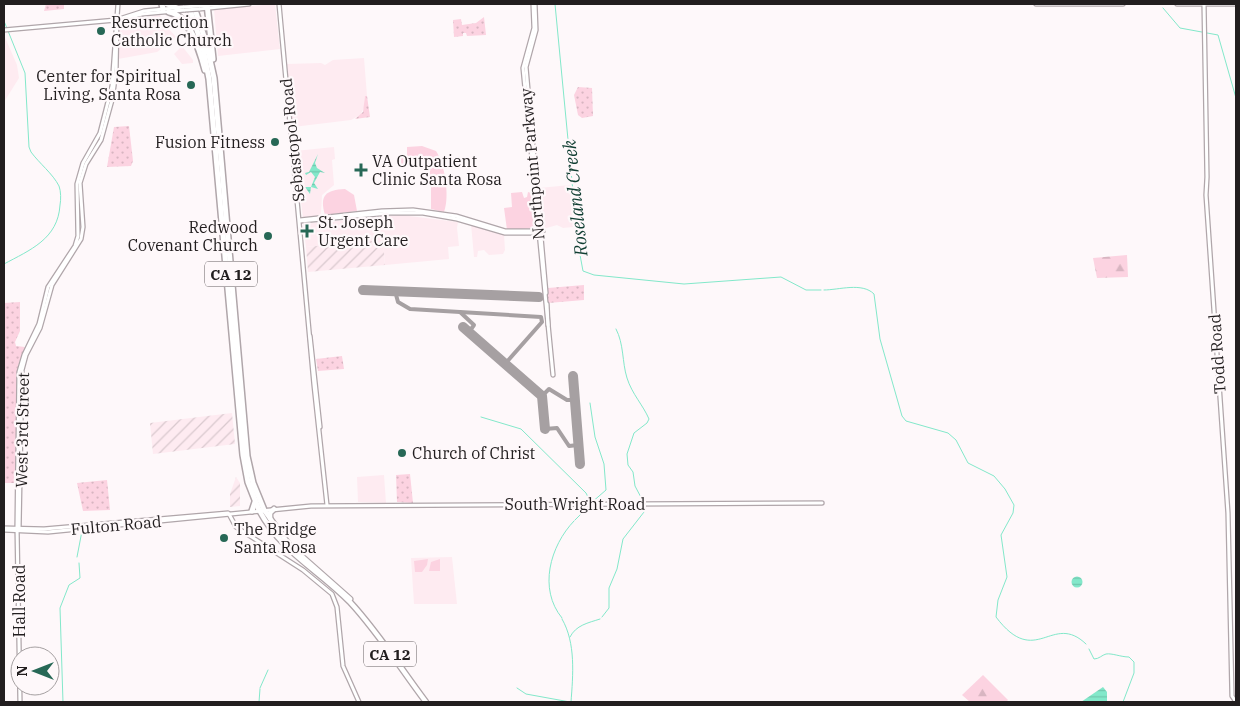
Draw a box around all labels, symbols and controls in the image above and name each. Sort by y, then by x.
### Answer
place label: Resurrection Catholic Church [111,12,232,50]
marker: Resurrection Catholic Church [95,25,107,37]
place label: Center for Spiritual Living, Santa Rosa [36,66,181,104]
street label: Sebastopol Road [276,77,308,203]
marker: Center for Spiritual Living, Santa Rosa [185,79,197,91]
street label: Northpoint Parkway [515,87,549,241]
place label: Fusion Fitness [155,132,265,152]
marker: Fusion Fitness [269,136,281,148]
water label: Roseland Creek [557,138,593,258]
place label: VA Outpatient Clinic Santa Rosa [372,151,502,189]
marker: VA Outpatient Clinic Santa Rosa [354,163,368,177]
place label: St. Joseph Urgent Care [318,212,408,250]
place label: Redwood Covenant Church [128,217,258,255]
marker: St. Joseph Urgent Care [300,224,314,238]
marker: Redwood Covenant Church [262,230,274,242]
road number: CA 12 [205,262,257,286]
street label: Todd Road [1204,313,1230,395]
street label: West 3rd Street [11,372,33,488]
place label: Church of Christ [412,443,536,463]
marker: Church of Christ [396,447,408,459]
street label: South Wright Road [504,494,646,514]
street label: Fulton Road [70,511,163,539]
place label: The Bridge Santa Rosa [234,519,317,557]
marker: The Bridge Santa Rosa [218,532,230,544]
street label: Hall Road [9,564,29,637]
road number: CA 12 [364,642,416,666]
north arrow [10,646,60,696]
text: N [13,665,31,677]

